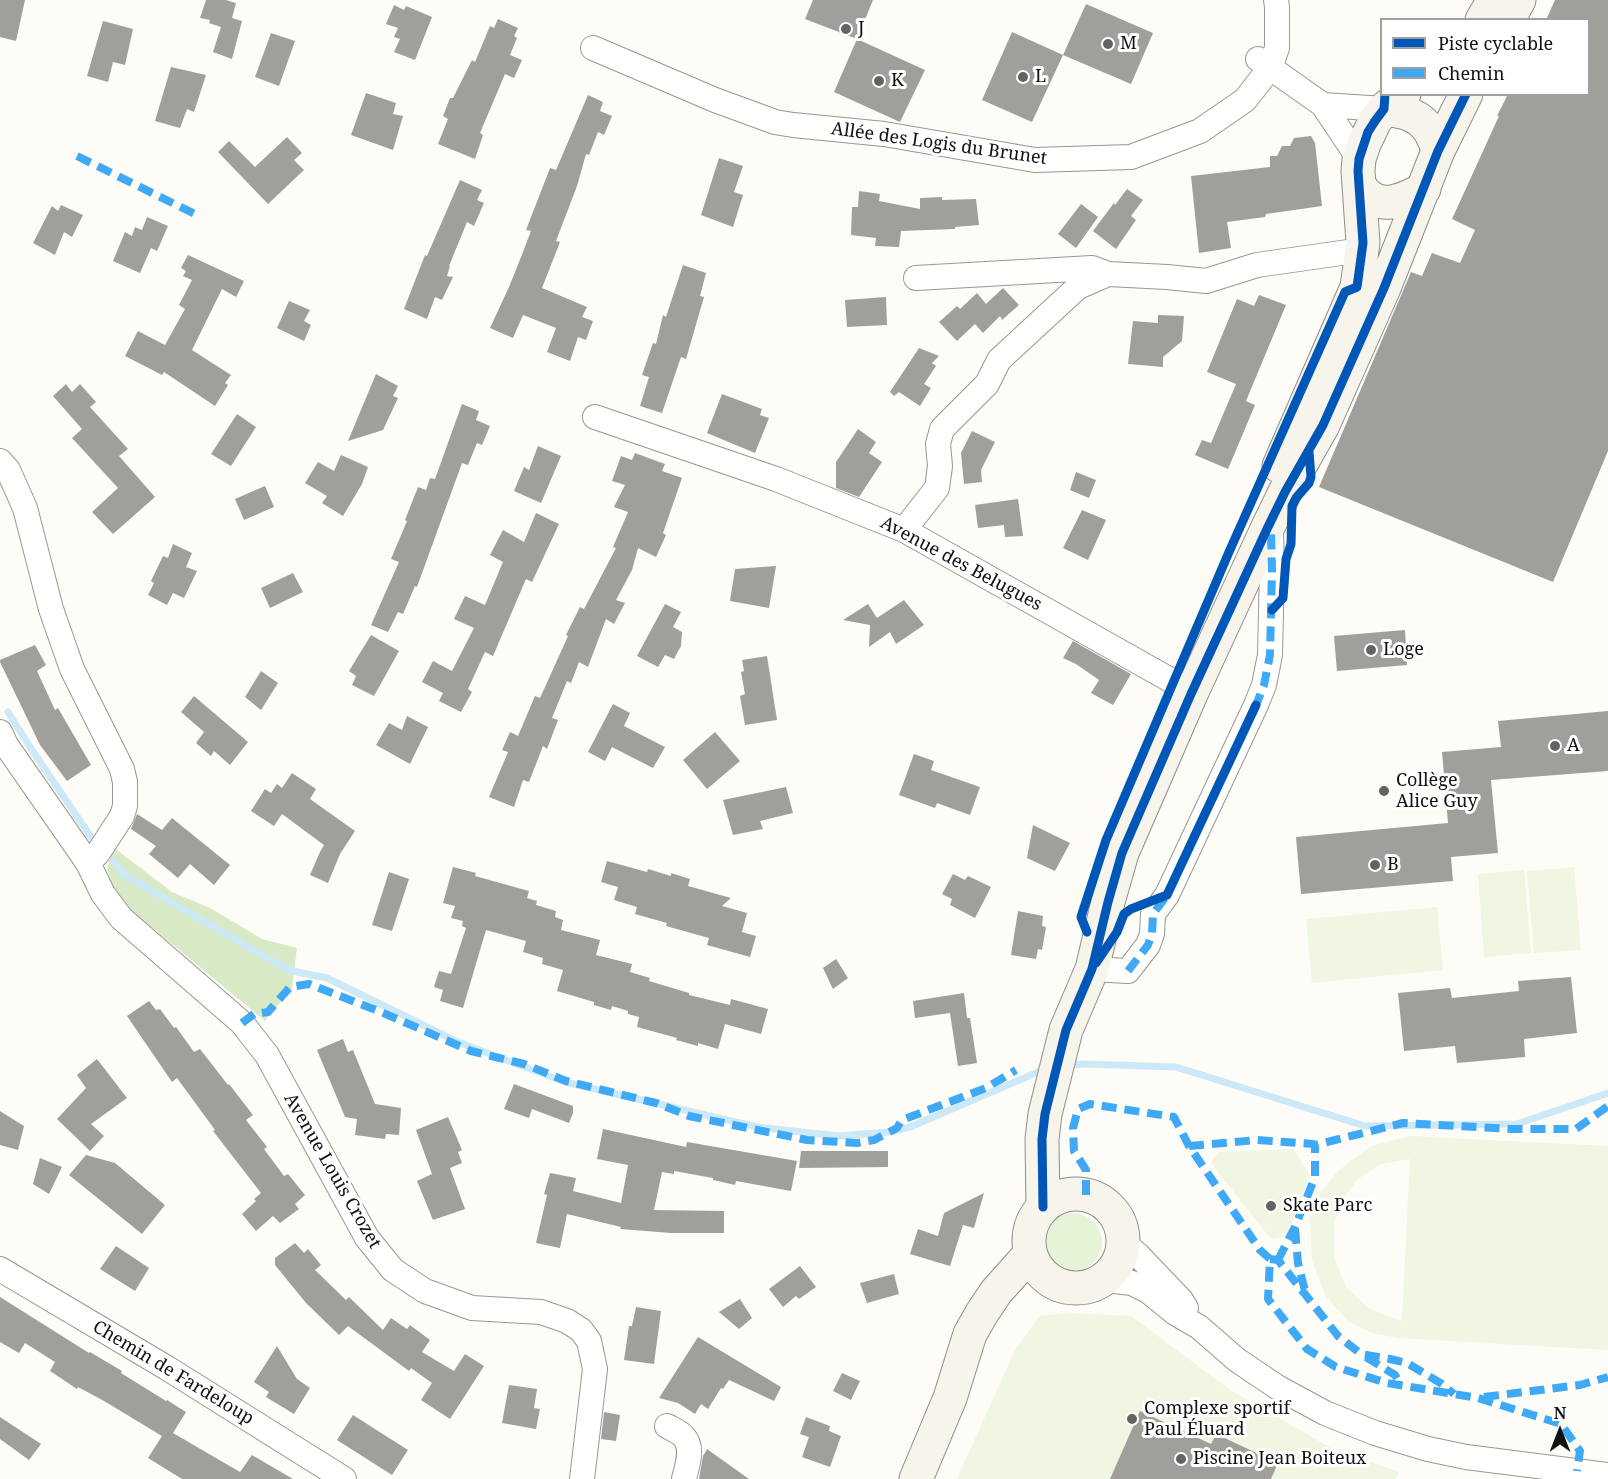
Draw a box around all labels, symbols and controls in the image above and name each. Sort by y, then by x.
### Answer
place label: J [858,18,864,40]
legend [1380,18,1590,96]
marker: J [839,22,853,36]
text: Piste cyclable [1438,31,1553,55]
place label: M [1120,33,1137,55]
marker: M [1101,37,1115,51]
text: Chemin [1438,61,1505,85]
place label: L [1035,66,1046,88]
place label: K [891,70,904,92]
marker: L [1016,70,1030,84]
marker: K [872,74,886,88]
street label: Allée des Logis du Brunet [830,118,1048,170]
street label: Avenue des Belugues [877,512,1045,616]
place label: Loge [1383,639,1424,661]
marker: Loge [1364,643,1378,657]
place label: A [1567,735,1580,757]
marker: A [1548,739,1562,753]
place label: Collège Alice Guy [1396,770,1478,812]
marker: Collège Alice Guy [1377,784,1391,798]
place label: B [1387,854,1399,876]
marker: B [1368,858,1382,872]
street label: Avenue Louis Crozet [279,1090,385,1252]
place label: Skate Parc [1283,1195,1372,1217]
marker: Skate Parc [1264,1199,1278,1213]
street label: Chemin de Fardeloup [89,1316,257,1430]
place label: Complexe sportif Paul Éluard [1144,1398,1290,1440]
north arrow [1530,1401,1590,1461]
text: N [1554,1402,1566,1424]
marker: Complexe sportif Paul Éluard [1125,1412,1139,1426]
place label: Piscine Jean Boiteux [1193,1448,1366,1470]
marker: Piscine Jean Boiteux [1174,1452,1188,1466]

